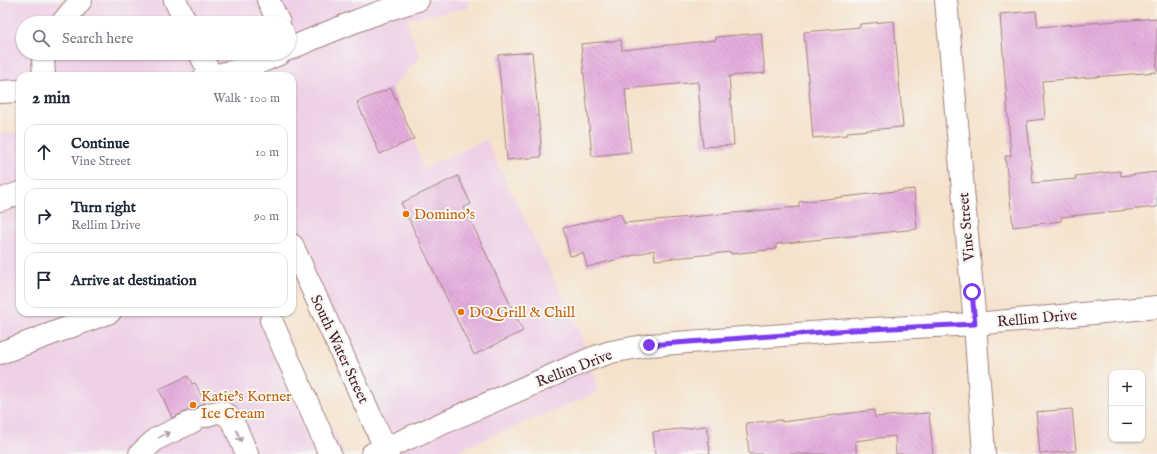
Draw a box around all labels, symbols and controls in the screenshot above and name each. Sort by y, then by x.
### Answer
search box [16,16,296,60]
icon: search [30,27,52,49]
text: Search here [62,29,133,48]
text: 2 min [32,88,70,109]
text: Walk · 100 m [213,90,280,107]
text: Continue [71,134,129,153]
icon: ahead [33,141,55,163]
text: 10 m [255,144,279,161]
text: Vine Street [71,153,131,170]
street label: Vine Street [954,192,979,263]
text: Turn right [71,198,136,217]
icon: right [33,205,55,227]
place label: Domino's [414,205,475,224]
text: 90 m [254,208,279,225]
marker: Domino's [401,209,411,219]
text: Rellim Drive [71,217,141,234]
icon: arrive [33,269,55,291]
text: Arrive at destination [71,271,197,290]
route start [963,283,981,301]
street label: South Water Street [306,292,373,407]
place label: DQ Grill & Chill [469,303,576,322]
street label: Rellim Drive [996,306,1078,331]
marker: DQ Grill & Chill [456,307,466,317]
route end [640,336,658,354]
street label: Rellim Drive [533,345,615,392]
map controls [1109,370,1145,442]
button: + [1109,370,1145,406]
place label: Katie's Korner Ice Cream [201,387,292,423]
marker: Katie's Korner Ice Cream [188,400,198,410]
button: − [1109,406,1145,442]
one-way arrow [236,429,243,441]
one-way arrow [158,431,170,438]

